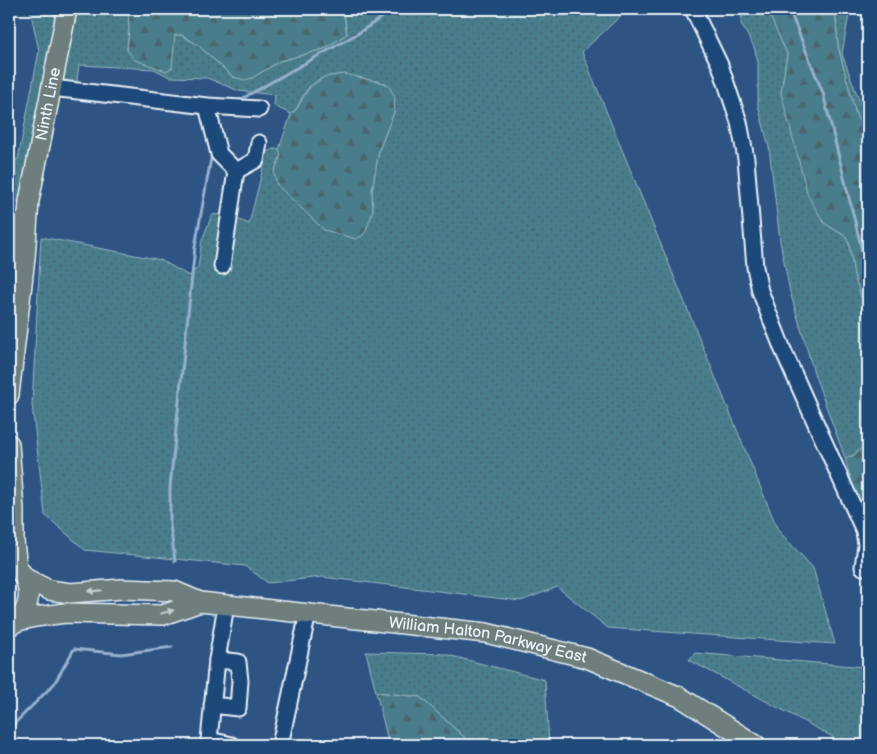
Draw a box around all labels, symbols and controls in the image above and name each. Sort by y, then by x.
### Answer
street label: Ninth Line [32,65,65,142]
one-way arrow [87,588,103,596]
one-way arrow [160,608,175,616]
street label: William Halton Parkway East [388,613,589,667]

